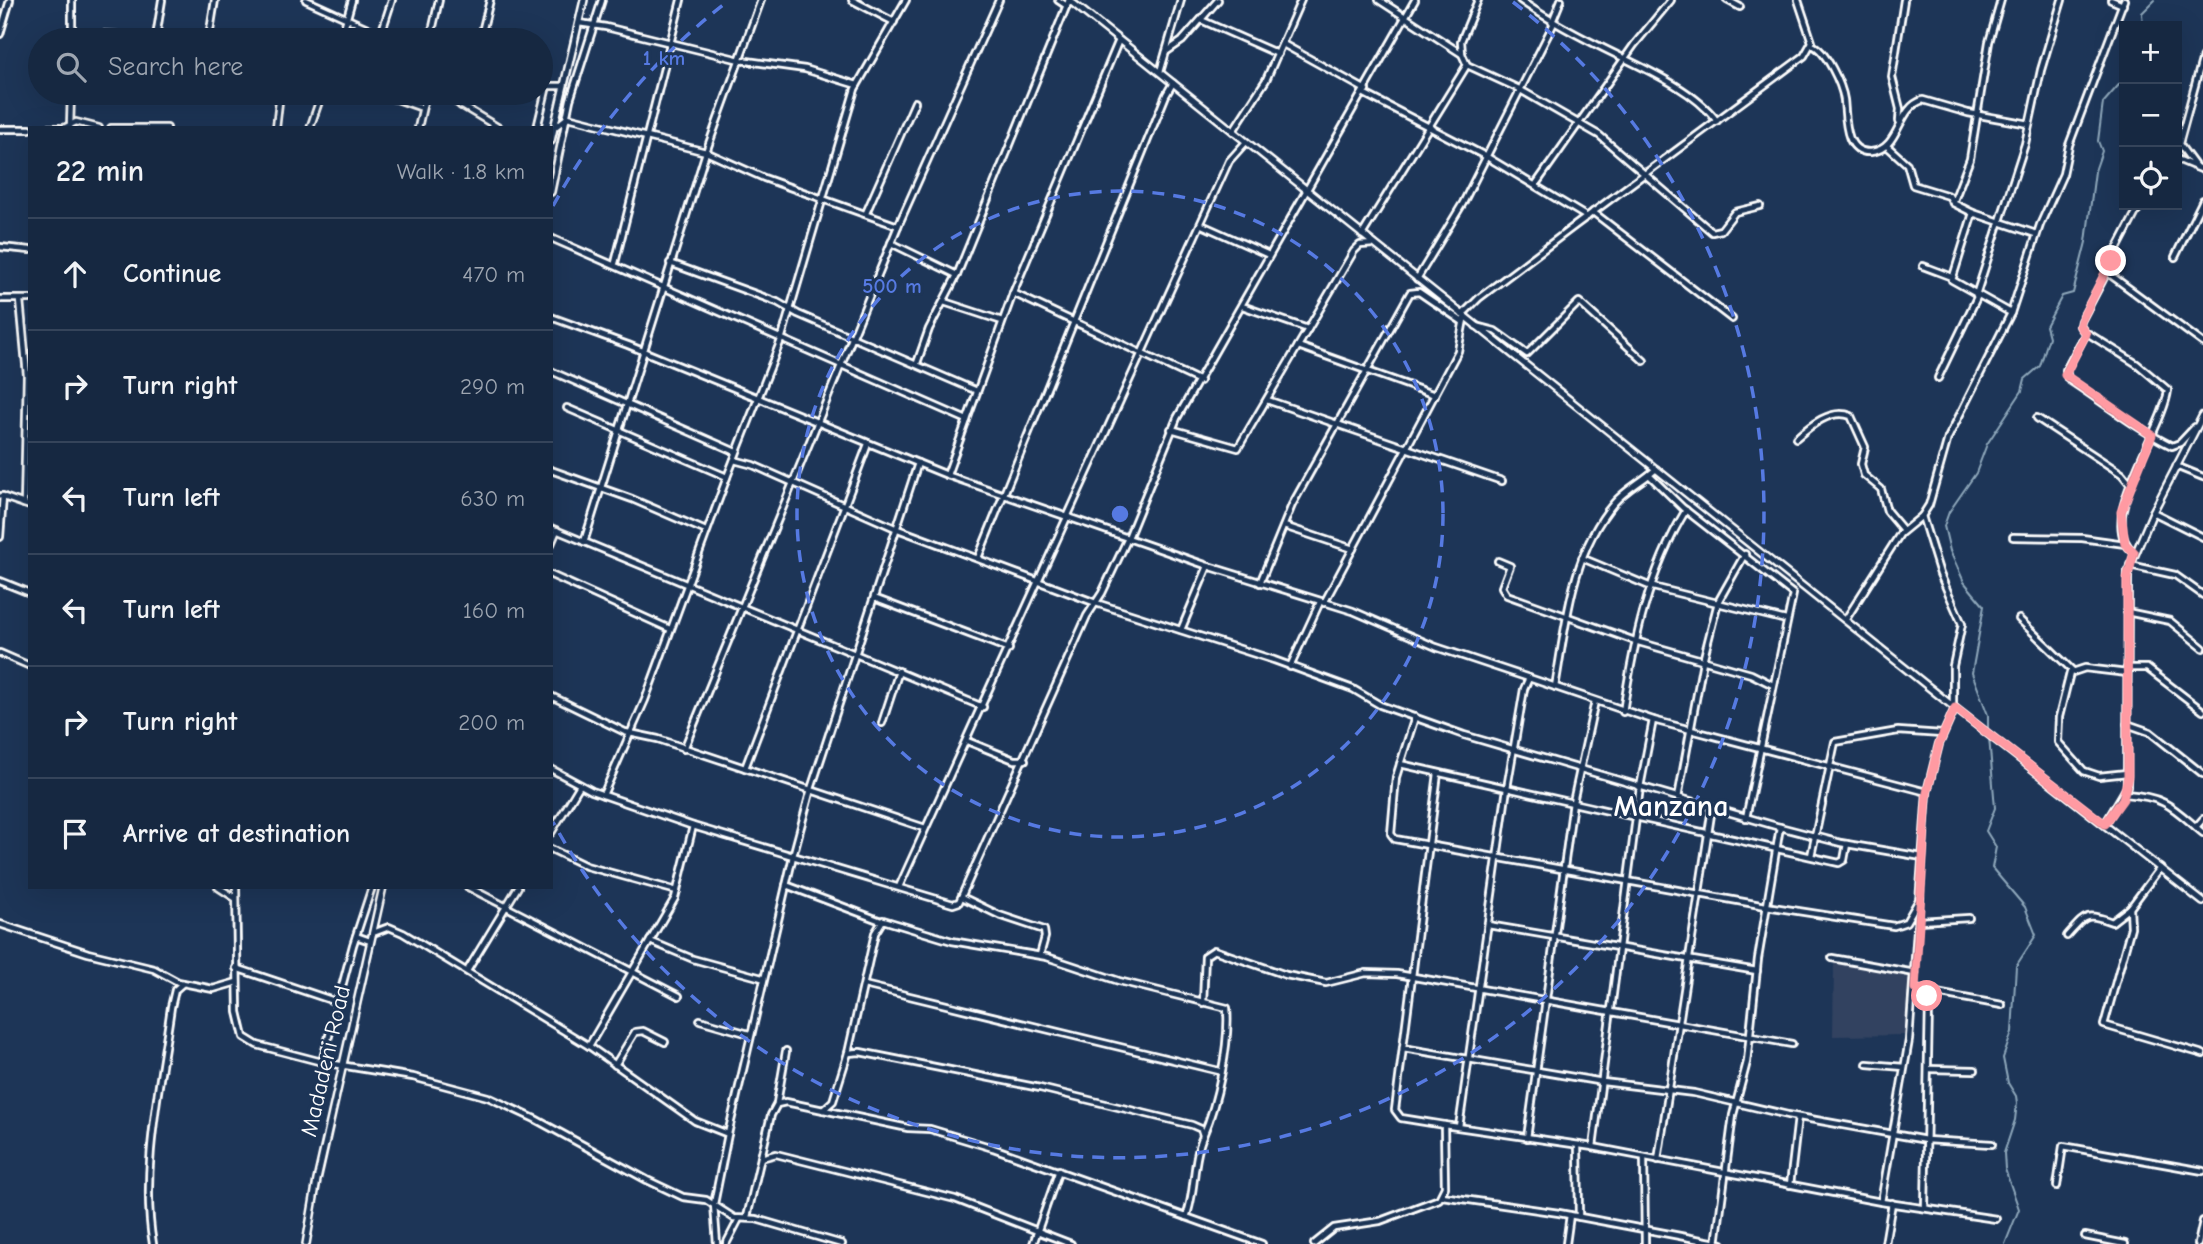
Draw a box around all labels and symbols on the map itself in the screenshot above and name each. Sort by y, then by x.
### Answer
text: 1 km [643,46,685,70]
route end [2095,245,2126,276]
text: 500 m [862,274,922,298]
centre of rings [1108,502,1132,526]
district label: Manzana [1614,789,1728,824]
route start [1911,980,1942,1011]
street label: Madadeni Road [295,983,356,1139]

